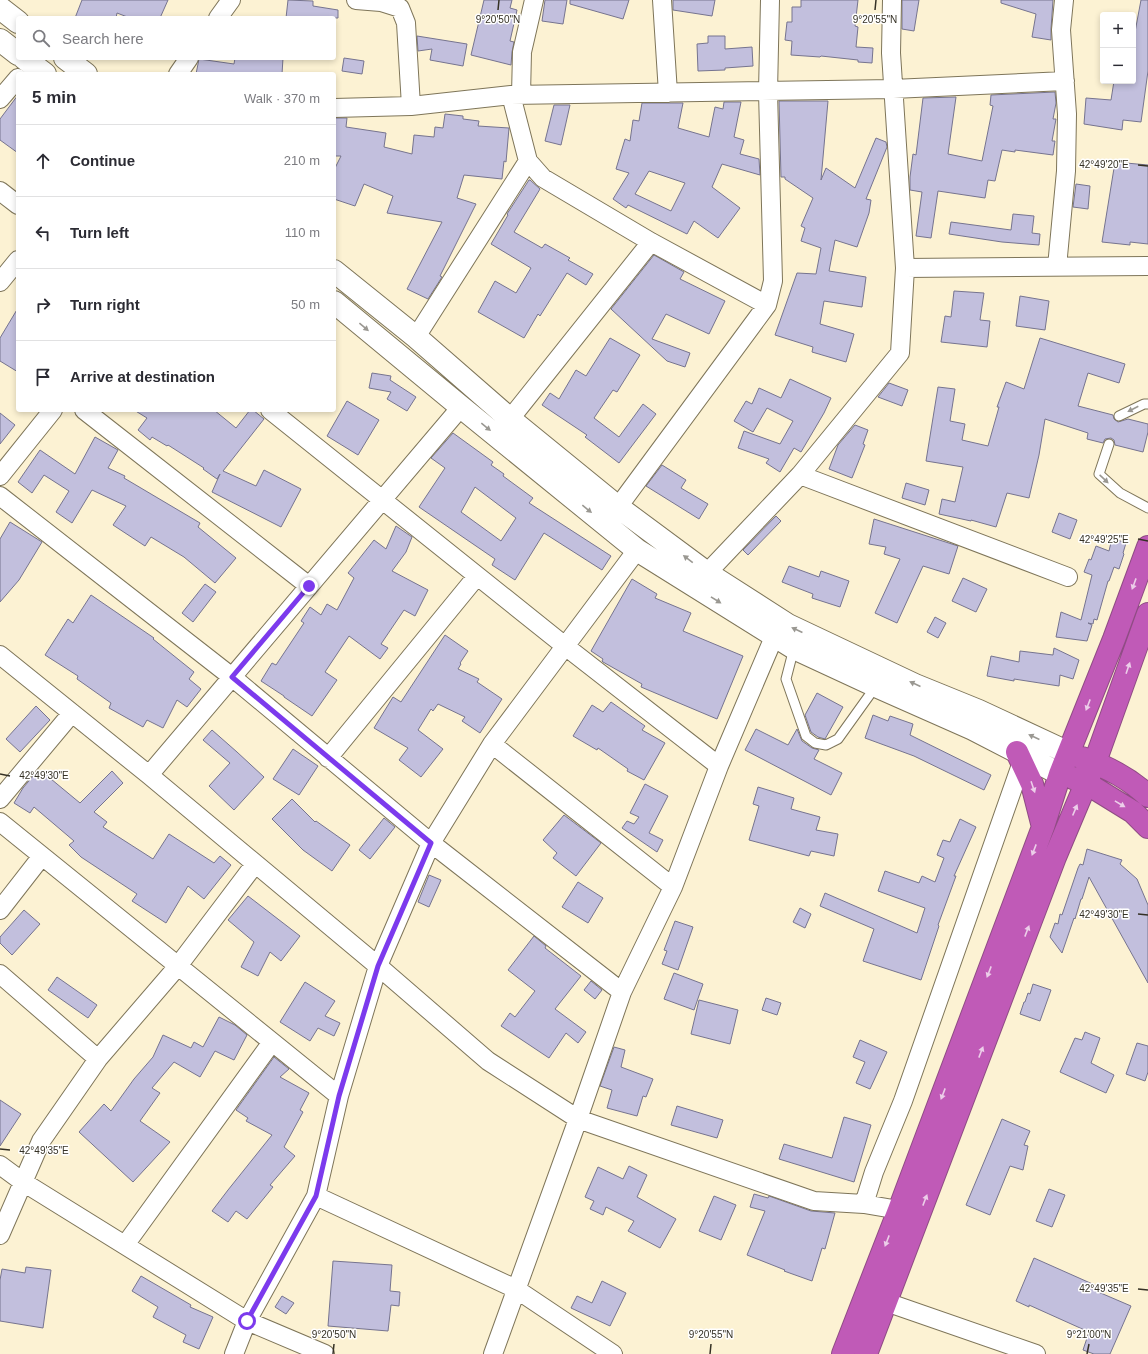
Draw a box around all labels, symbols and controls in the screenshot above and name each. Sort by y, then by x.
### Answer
map controls [1100,12,1136,84]
button: + [1100,12,1136,48]
text: 9°20'50"N [476,14,520,25]
text: 9°20'55"N [853,14,897,25]
search box [16,16,336,60]
icon: search [30,27,52,49]
text: Search here [62,30,144,47]
button: − [1100,48,1136,84]
text: 5 min [32,88,76,107]
text: Walk · 370 m [244,91,320,106]
icon: ahead [32,150,54,172]
text: Continue [70,152,135,169]
text: 210 m [284,153,320,168]
text: 42°49'20"E [1079,159,1129,170]
icon: left [32,222,54,244]
text: Turn left [70,224,129,241]
text: 110 m [285,225,320,240]
icon: right [32,294,54,316]
text: Turn right [70,296,140,313]
text: 50 m [291,297,320,312]
one-way arrow [359,322,369,331]
icon: arrive [32,366,54,388]
text: Arrive at destination [70,368,215,385]
one-way arrow [1128,406,1139,412]
one-way arrow [480,423,491,432]
one-way arrow [1099,474,1109,484]
one-way arrow [581,505,592,513]
text: 42°49'25"E [1079,534,1129,545]
one-way arrow [683,555,693,563]
route end [300,577,318,595]
one-way arrow [1131,578,1137,590]
one-way arrow [710,596,722,603]
one-way arrow [791,627,803,633]
one-way arrow [1126,662,1132,674]
one-way arrow [909,681,921,688]
one-way arrow [1085,700,1091,712]
one-way arrow [1028,733,1040,740]
text: 42°49'30"E [19,770,69,781]
one-way arrow [1030,782,1036,794]
one-way arrow [1114,800,1126,807]
one-way arrow [1072,803,1078,815]
one-way arrow [1031,845,1037,857]
text: 42°49'30"E [1079,909,1129,920]
one-way arrow [1024,924,1030,936]
one-way arrow [985,966,991,978]
one-way arrow [978,1046,984,1058]
one-way arrow [939,1088,945,1100]
text: 42°49'35"E [19,1145,69,1156]
one-way arrow [922,1193,928,1205]
one-way arrow [883,1236,889,1248]
text: 42°49'35"E [1079,1283,1129,1294]
route start [238,1312,256,1330]
text: 9°20'50"N [312,1329,356,1340]
text: 9°20'55"N [689,1329,733,1340]
text: 9°21'00"N [1067,1329,1111,1340]

